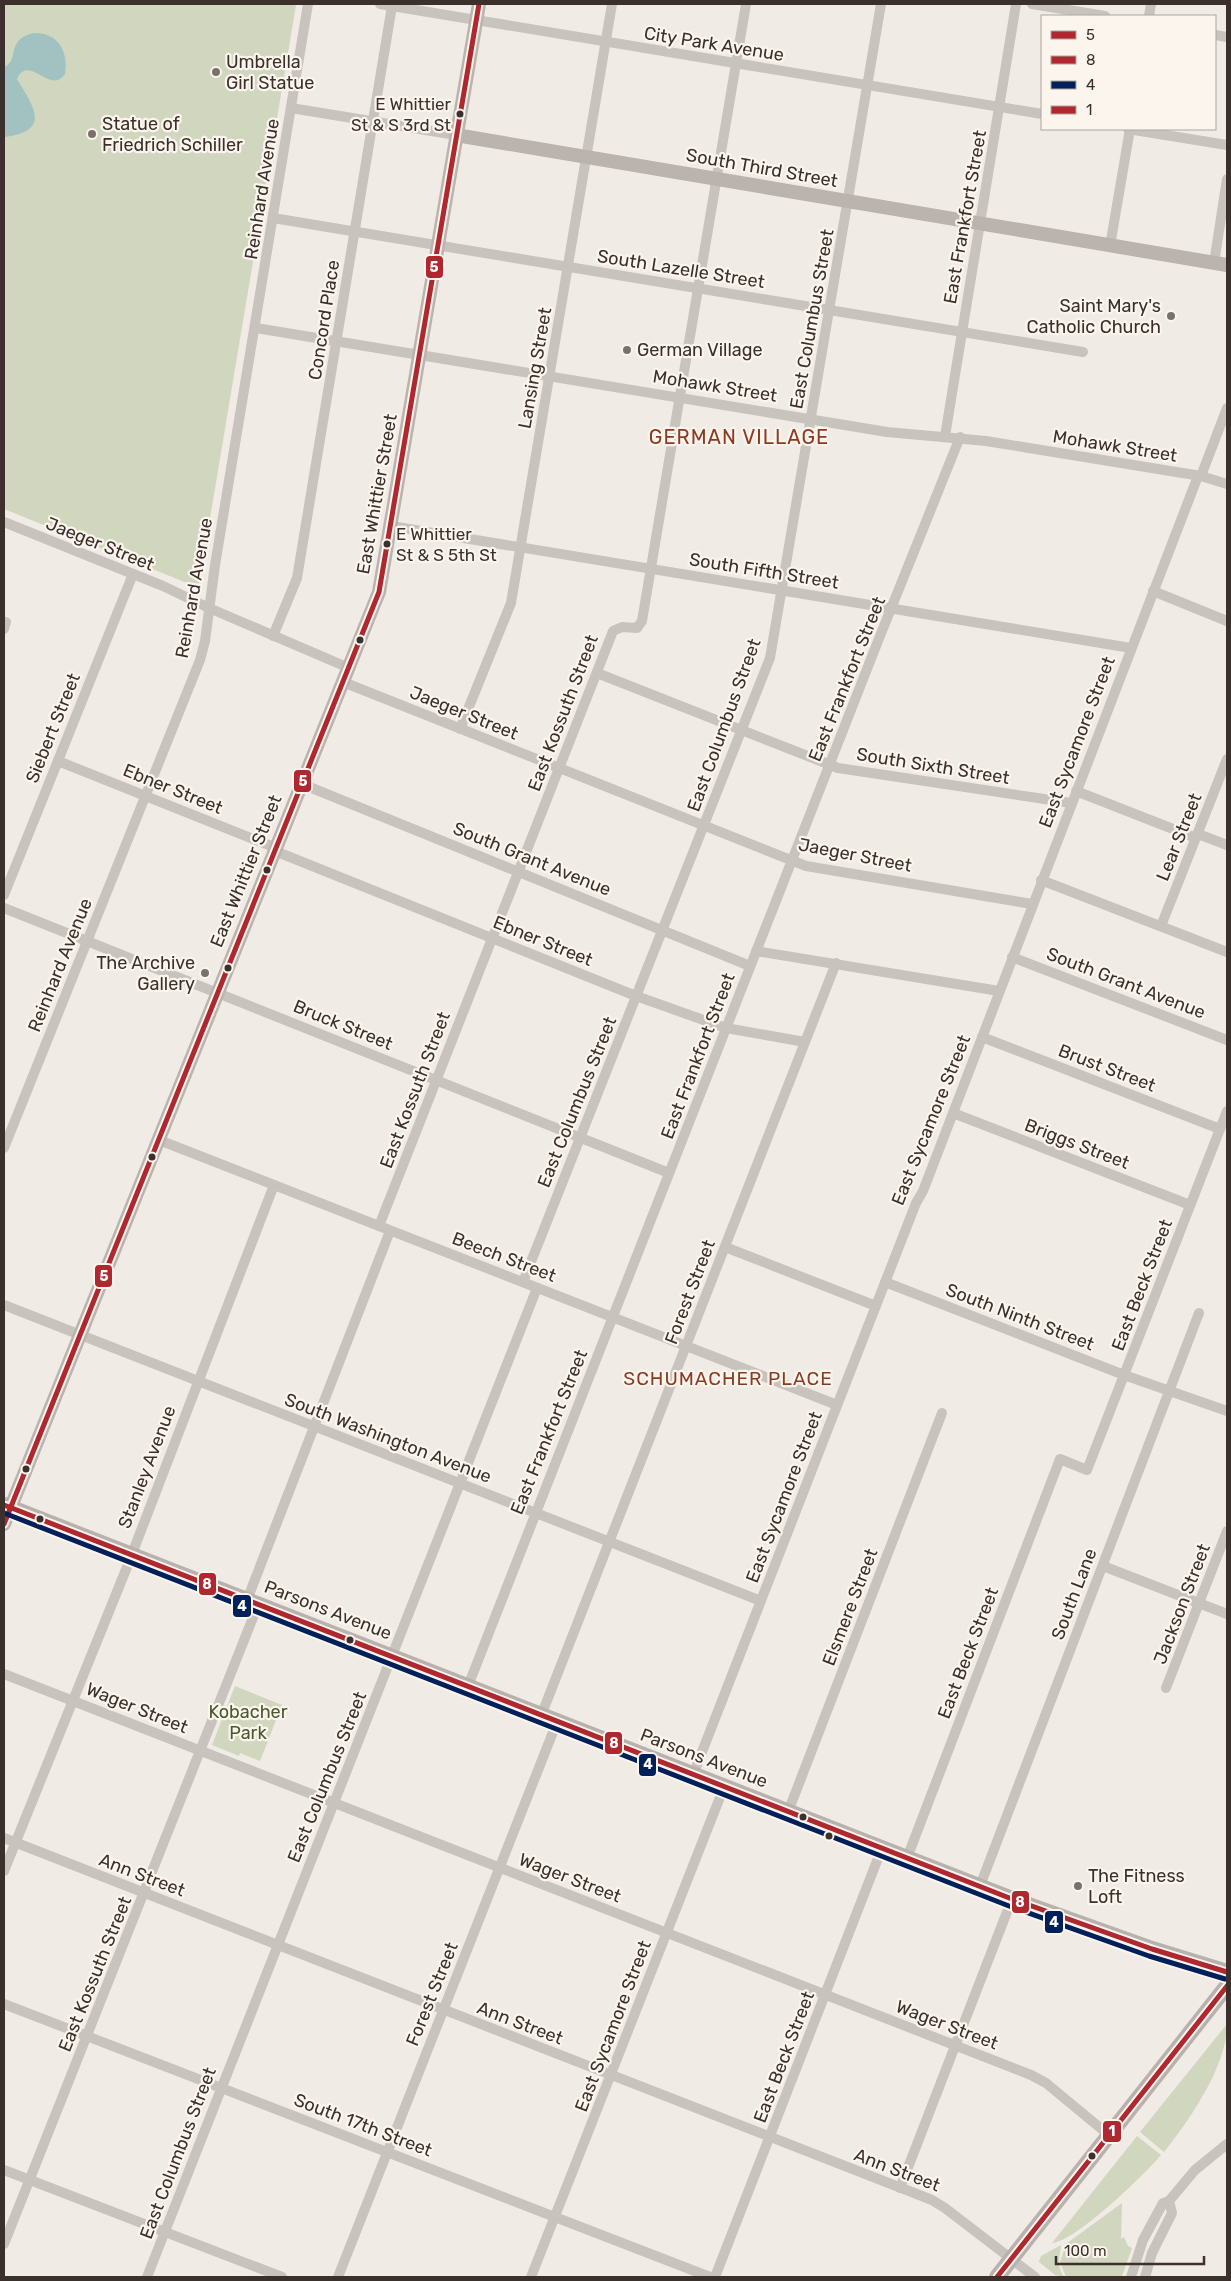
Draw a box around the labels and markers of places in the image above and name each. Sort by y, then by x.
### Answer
place label: Umbrella Girl Statue [226,51,314,94]
marker: Umbrella Girl Statue [210,66,222,78]
place label: E Whittier St & S 3rd St [351,94,452,135]
marker: E Whittier St & S 3rd St [455,109,465,119]
place label: Statue of Friedrich Schiller [102,113,243,156]
marker: Statue of Friedrich Schiller [86,128,98,140]
place label: Saint Mary's Catholic Church [1026,295,1161,338]
marker: Saint Mary's Catholic Church [1165,310,1177,322]
place label: German Village [637,339,763,361]
marker: German Village [621,344,633,356]
place label: E Whittier St & S 5th St [396,524,497,565]
marker: E Whittier St & S 5th St [382,539,392,549]
unlabelled marker [355,635,365,645]
unlabelled marker [262,865,272,875]
place label: The Archive Gallery [96,952,195,995]
unlabelled marker [223,963,233,973]
marker: The Archive Gallery [199,967,211,979]
unlabelled marker [147,1152,157,1162]
unlabelled marker [21,1464,31,1474]
unlabelled marker [35,1514,45,1524]
unlabelled marker [345,1635,355,1645]
unlabelled marker [798,1812,808,1822]
unlabelled marker [824,1831,834,1841]
place label: The Fitness Loft [1088,1865,1185,1908]
marker: The Fitness Loft [1072,1880,1084,1892]
unlabelled marker [1087,2151,1097,2161]

